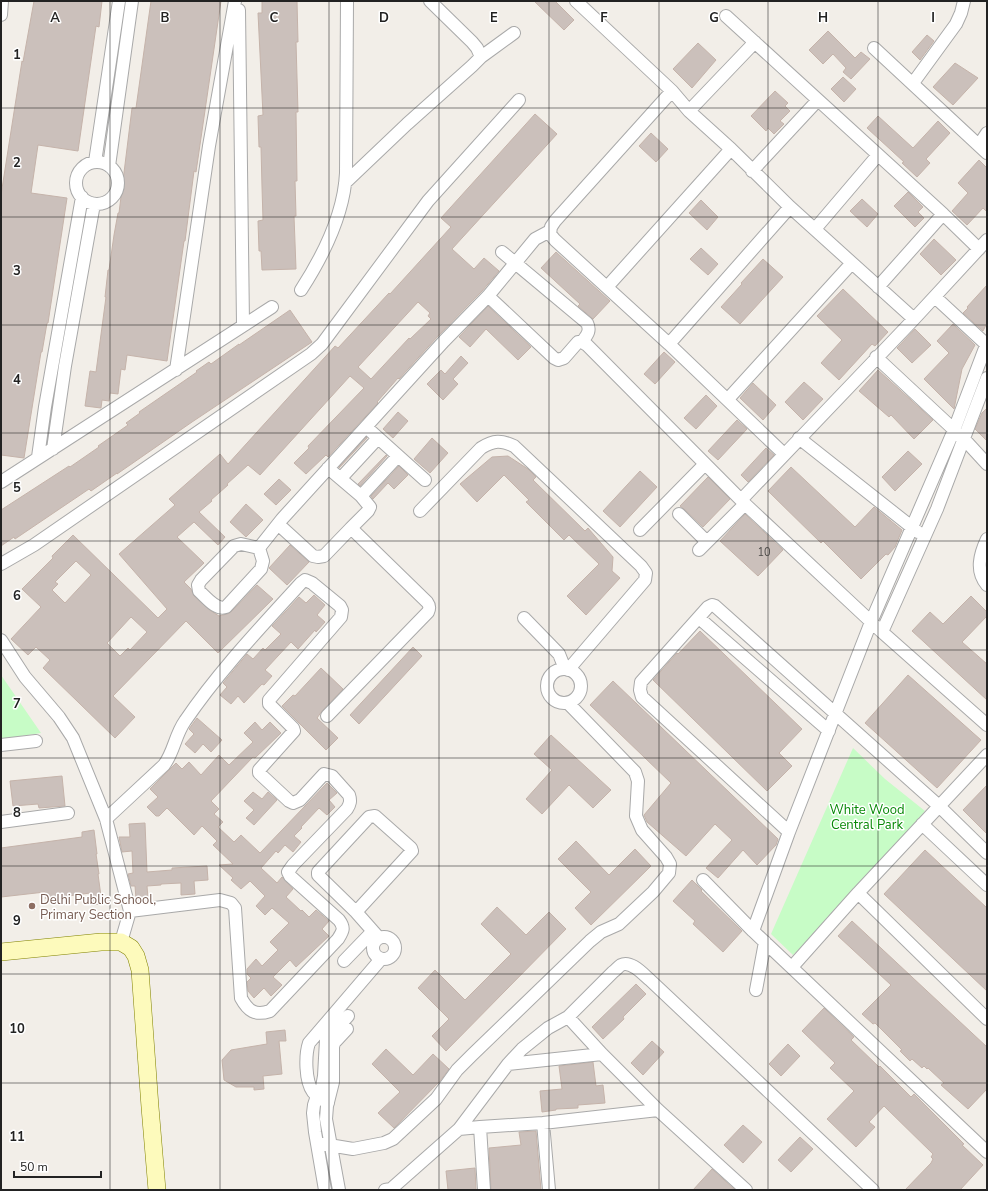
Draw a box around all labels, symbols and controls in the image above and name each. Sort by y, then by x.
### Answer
text: A [50,9,60,27]
text: B [161,9,170,27]
text: C [270,9,279,27]
text: D [379,9,389,27]
text: E [490,9,498,27]
text: F [600,9,608,27]
text: G [709,9,719,27]
text: H [818,9,828,27]
text: I [931,9,935,27]
text: 1 [13,46,21,64]
text: 2 [13,154,21,172]
text: 3 [13,262,21,280]
text: 4 [13,371,21,389]
text: 5 [13,479,21,497]
house number: 10 [757,545,771,560]
text: 6 [13,587,21,605]
text: 7 [13,695,21,713]
park label: White Wood Central Park [829,801,905,834]
text: 8 [13,804,21,822]
place label: Delhi Public School, Primary Section [40,891,156,924]
marker: Delhi Public School, Primary Section [27,901,37,911]
text: 9 [13,912,21,930]
text: 10 [9,1020,25,1038]
text: 11 [9,1128,25,1146]
scale bar [14,1153,101,1179]
text: 50 m [20,1159,48,1175]

